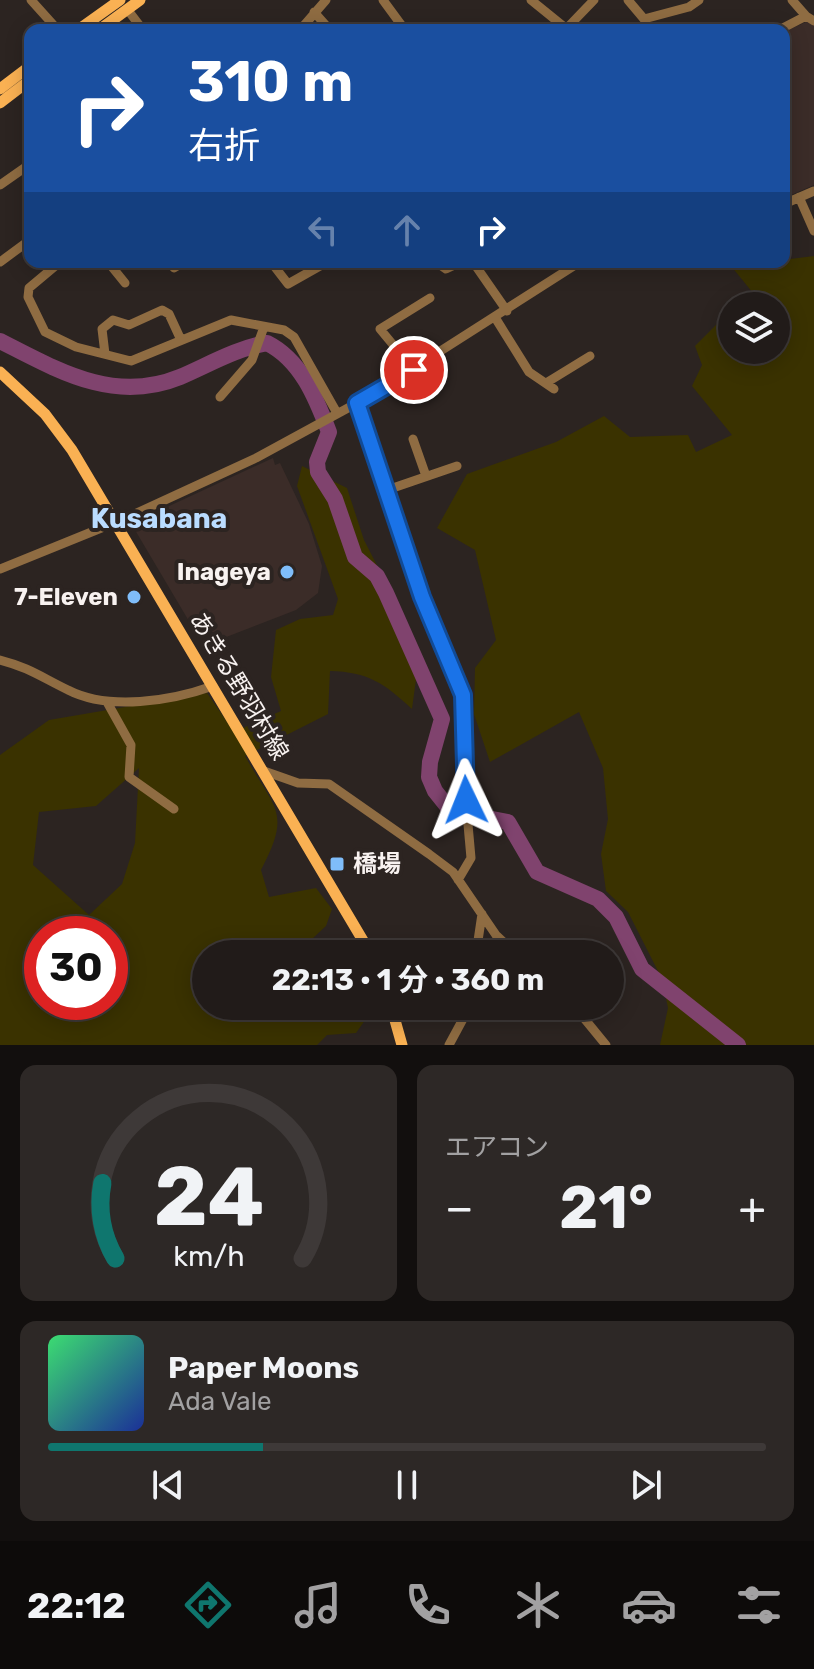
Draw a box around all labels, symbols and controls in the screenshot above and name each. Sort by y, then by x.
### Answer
text: 310 m [188,49,353,115]
icon: right [56,56,160,160]
text: 右折 [188,124,260,167]
icon: left [301,208,345,252]
icon: ahead [385,208,429,252]
icon: right [469,208,513,252]
map controls [718,292,790,364]
button: layers [718,292,790,364]
pin [380,336,448,404]
icon: arrive [392,348,436,392]
district label: Kusabana [91,502,227,535]
place label: Inageya [177,558,271,586]
marker: Inageya [278,563,296,581]
place label: 7-Eleven [14,583,118,611]
marker: 7-Eleven [125,588,143,606]
street label: あきる野羽村線 [184,607,294,765]
position arrow [424,758,508,842]
place label: 橋場 [353,850,401,878]
marker: 橋場 [328,855,346,873]
speed limit sign: 30 [24,916,128,1020]
text: 22:13 · 1 分 · 360 m [272,962,544,998]
text: エアコン [445,1132,549,1163]
text: 24 [153,1147,264,1246]
text: 21° [559,1172,653,1243]
text: − [445,1182,474,1234]
text: + [739,1182,766,1234]
text: km/h [173,1239,244,1273]
text: Paper Moons [168,1350,359,1386]
text: Ada Vale [168,1386,272,1417]
icon: previous [146,1463,190,1507]
icon: pause [385,1463,429,1507]
icon: next [624,1463,668,1507]
icon: directions [180,1577,236,1633]
icon: music [290,1577,346,1633]
icon: phone [400,1577,456,1633]
icon: climate [510,1577,566,1633]
icon: car [621,1577,677,1633]
icon: filters [731,1577,787,1633]
text: 22:12 [27,1584,126,1627]

